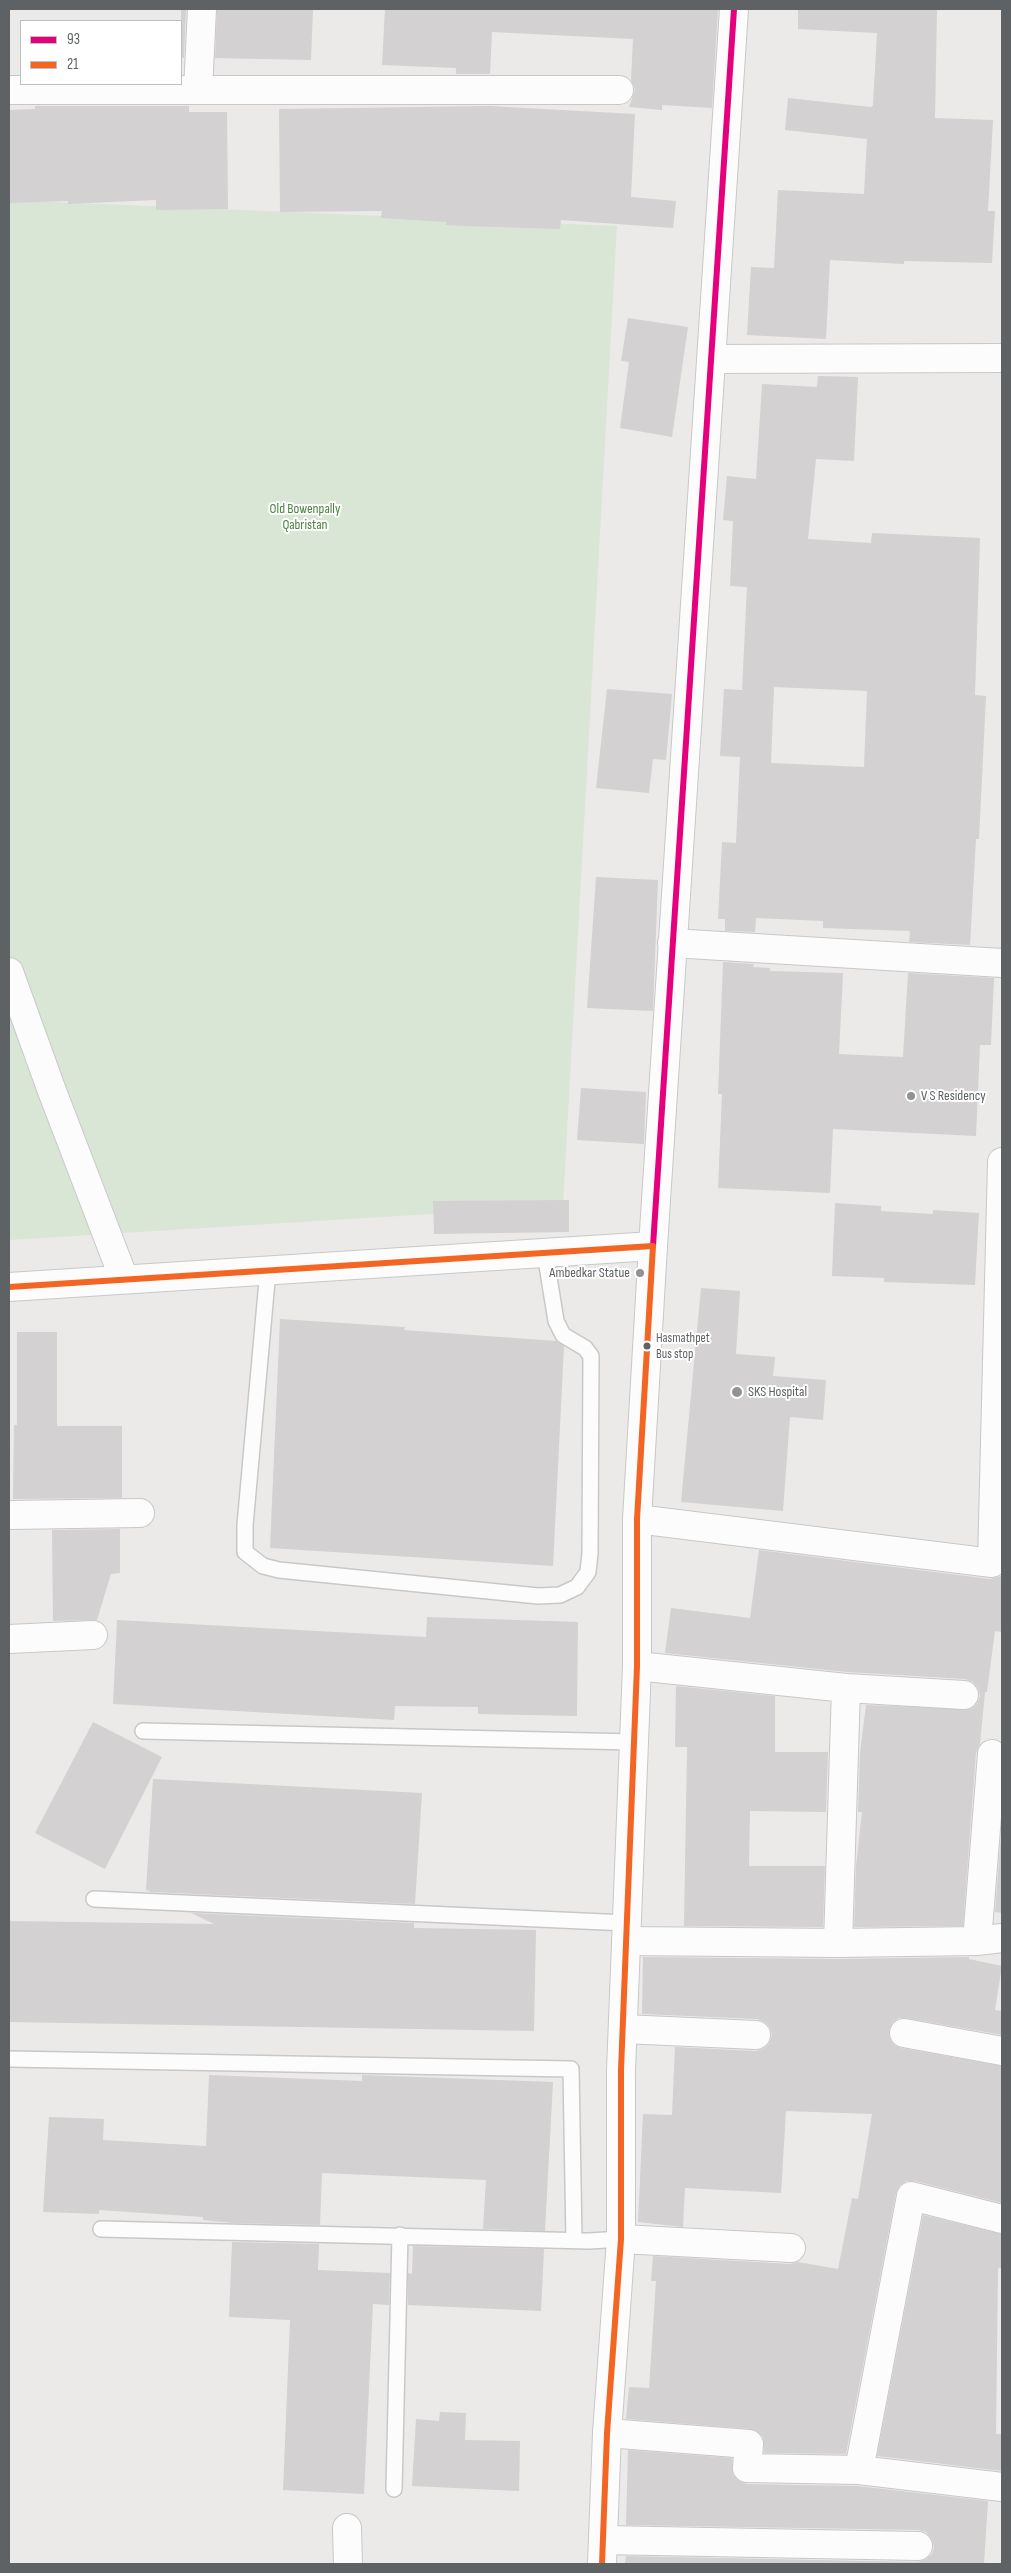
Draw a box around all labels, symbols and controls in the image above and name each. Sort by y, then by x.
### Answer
legend [20,20,182,85]
text: 93 [67,30,80,49]
text: 21 [67,55,78,74]
park label: Old Bowenpally Qabristan [270,501,340,534]
place label: V S Residency [921,1088,986,1104]
marker: V S Residency [905,1090,917,1102]
place label: Ambedkar Statue [549,1265,630,1281]
marker: Ambedkar Statue [634,1267,646,1279]
place label: Hasmathpet Bus stop [656,1331,710,1362]
marker: Hasmathpet Bus stop [642,1341,652,1351]
place label: SKS Hospital [748,1384,807,1400]
marker: SKS Hospital [730,1385,744,1399]

